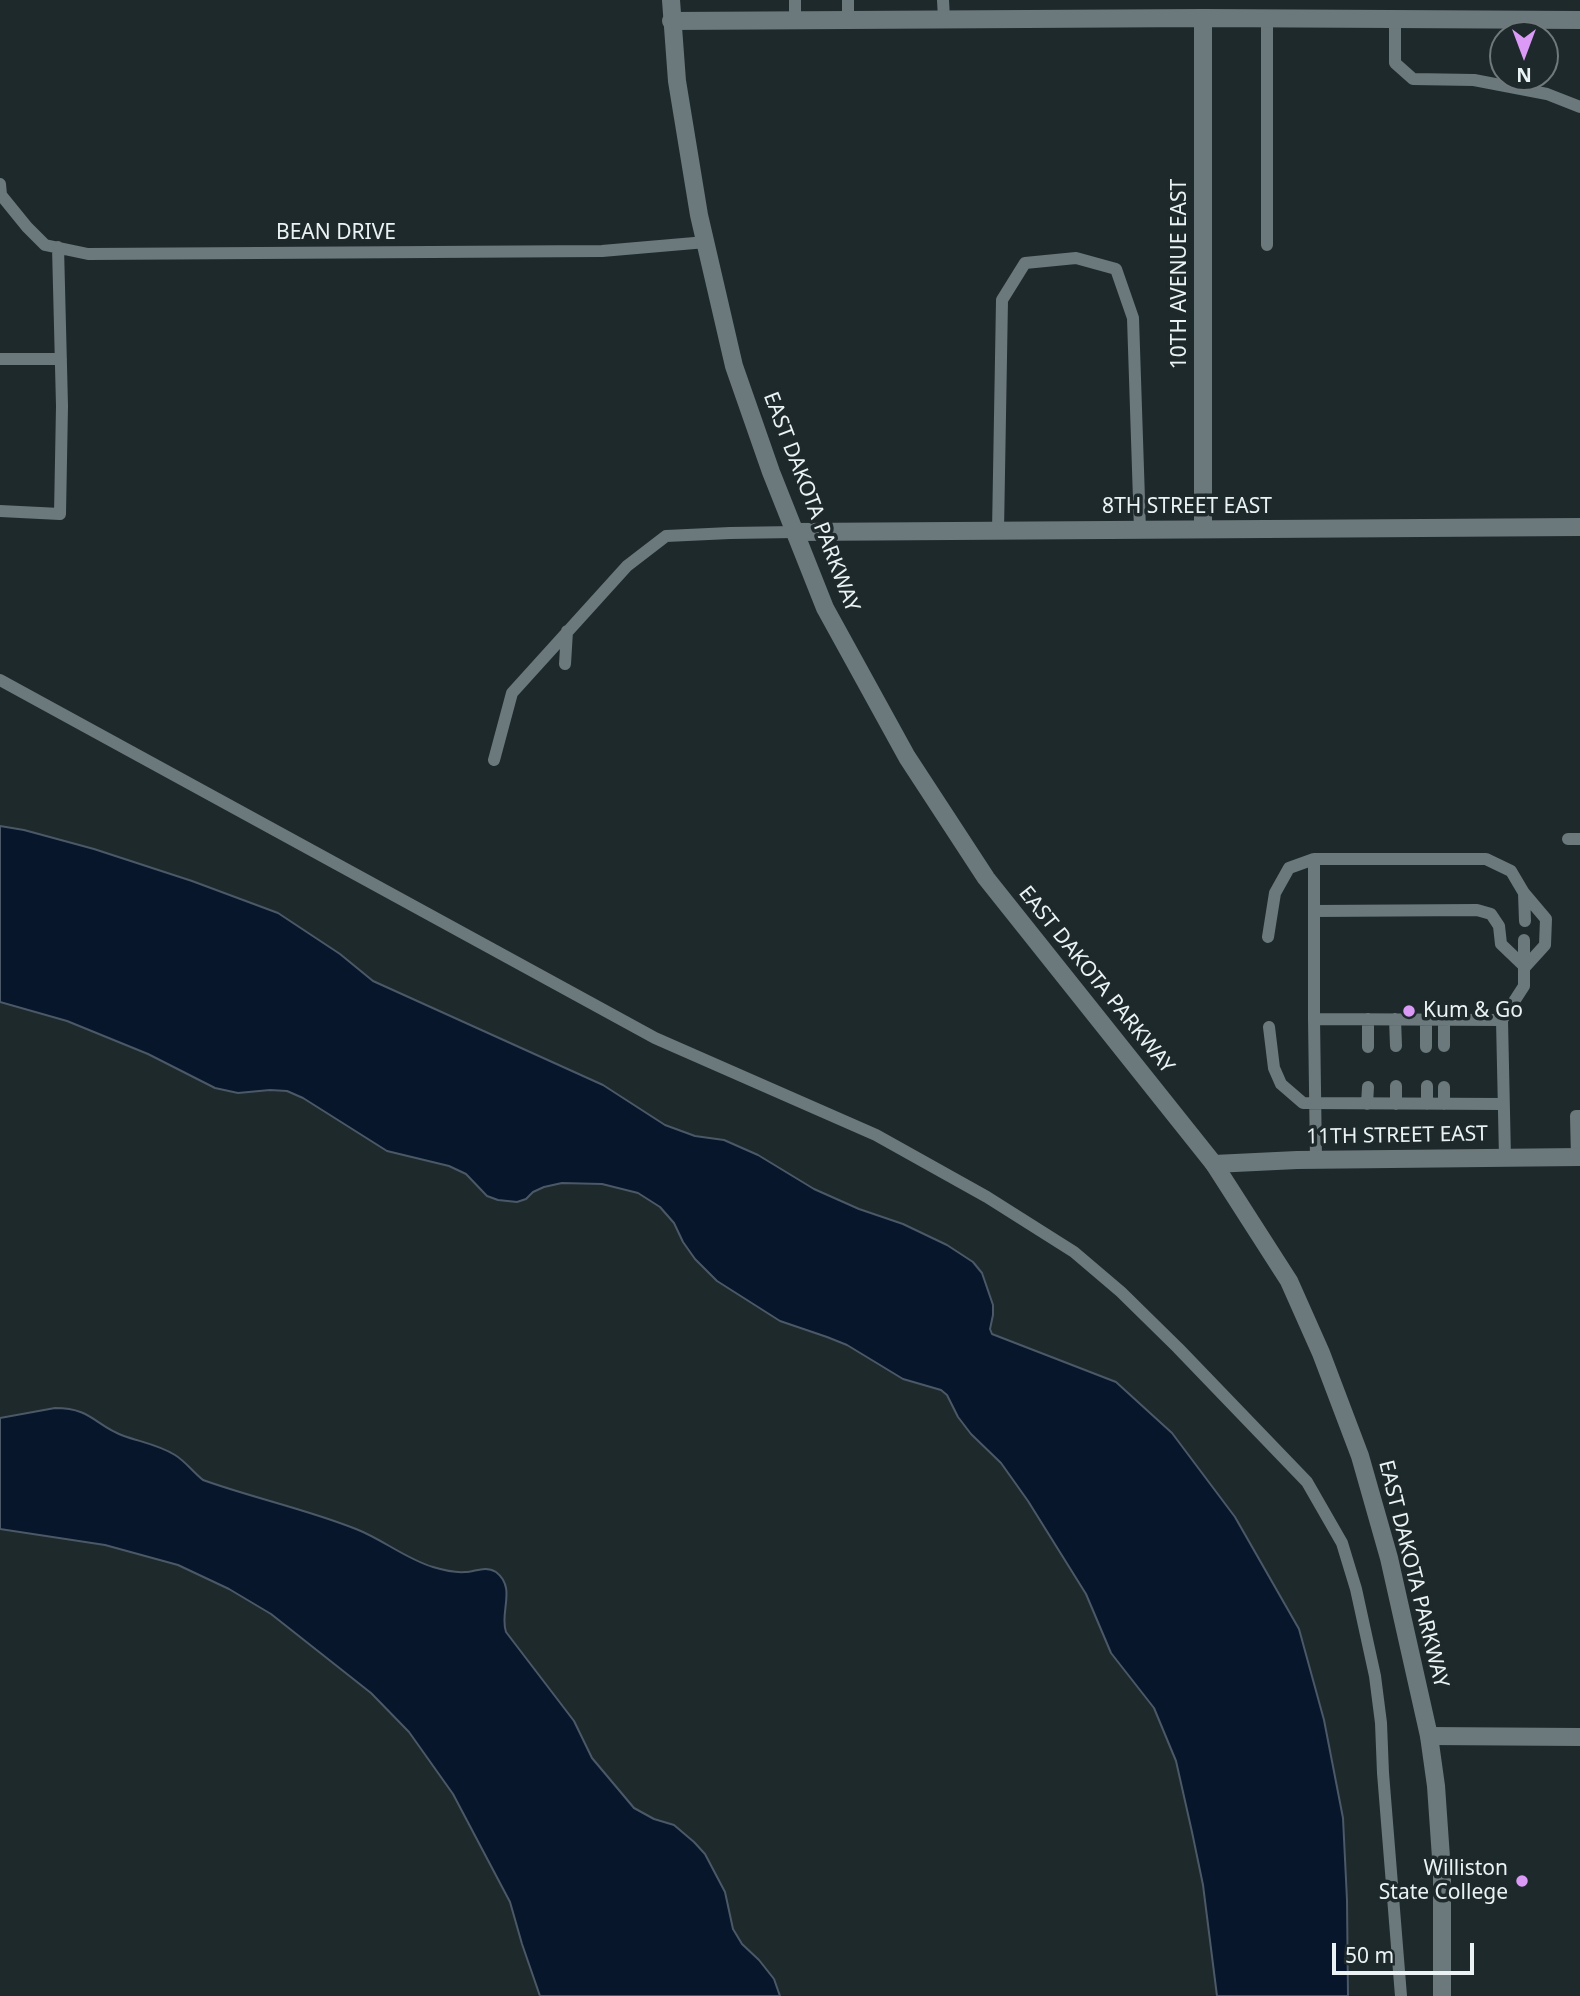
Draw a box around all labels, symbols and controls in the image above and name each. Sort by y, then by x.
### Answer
north arrow [1489,21,1559,91]
text: N [1516,62,1532,88]
street label: 10TH AVENUE EAST [1167,179,1193,369]
street label: BEAN DRIVE [276,220,396,246]
street label: EAST DAKOTA PARKWAY [757,389,865,615]
street label: 8TH STREET EAST [1102,494,1272,520]
street label: EAST DAKOTA PARKWAY [1013,881,1179,1079]
place label: Kum & Go [1423,998,1523,1024]
marker: Kum & Go [1401,1003,1417,1019]
street label: 11TH STREET EAST [1306,1122,1488,1150]
street label: EAST DAKOTA PARKWAY [1373,1458,1453,1690]
place label: Williston State College [1379,1856,1508,1906]
marker: Williston State College [1514,1873,1530,1889]
scale bar [1335,1930,1477,1974]
text: 50 m [1345,1941,1394,1969]

